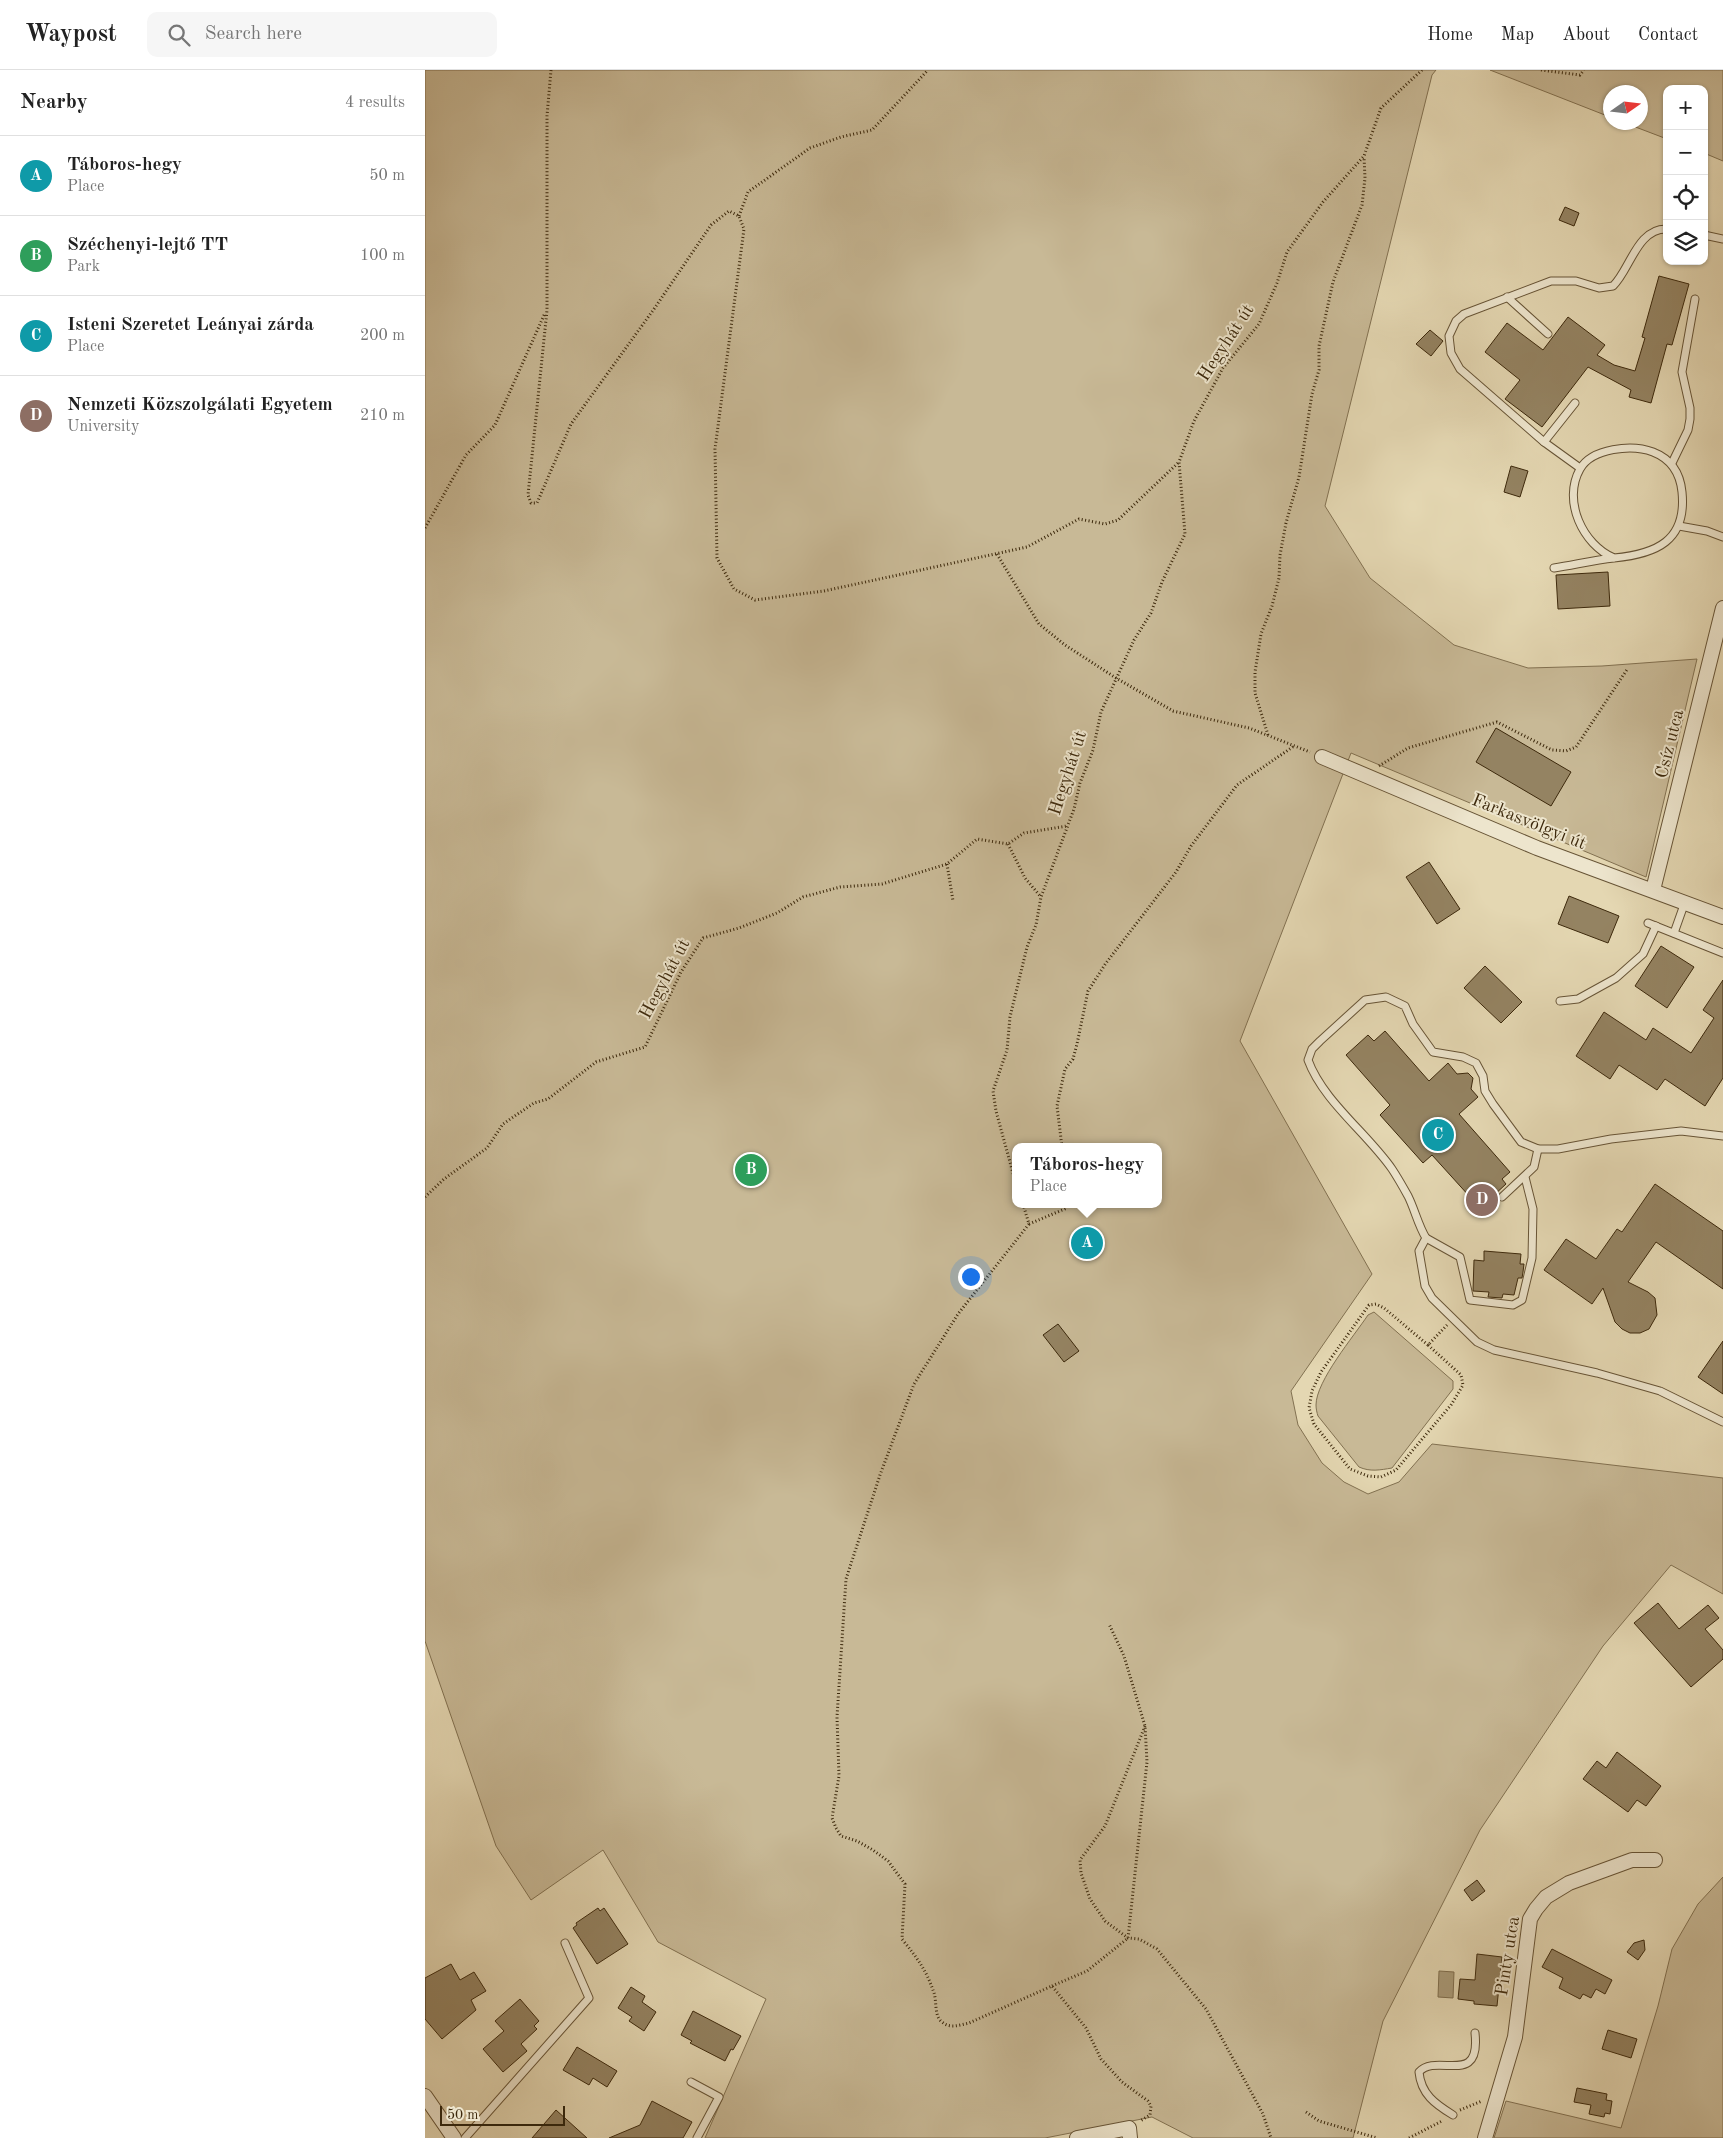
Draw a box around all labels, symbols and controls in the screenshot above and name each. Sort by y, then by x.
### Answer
search box [147,12,497,57]
icon: search [165,21,193,49]
text: Waypost [25,23,117,47]
text: Search here [205,25,302,44]
text: Home [1427,26,1473,44]
text: Map [1501,26,1534,44]
text: About [1562,26,1610,44]
text: Contact [1638,26,1698,44]
north arrow [1603,85,1648,130]
map controls [1663,85,1708,265]
button: + [1663,85,1708,130]
text: Nearby [20,92,88,113]
text: 4 results [345,95,405,111]
button: − [1663,130,1708,175]
text: Táboros-hegy [67,156,182,175]
text: A [30,168,42,184]
text: 50 m [369,168,405,184]
button: locate [1663,175,1708,220]
text: Place [67,179,104,195]
button: layers [1663,220,1708,265]
text: Széchenyi-lejtő TT [67,236,228,255]
text: B [30,248,42,264]
text: 100 m [360,248,405,264]
text: Park [67,259,100,275]
street label: Hegyhát út [1195,301,1257,385]
text: Isteni Szeretet Leányai zárda [67,316,314,335]
text: C [31,328,41,344]
text: 200 m [360,328,405,344]
text: Place [67,339,104,355]
text: Nemzeti Közszolgálati Egyetem [67,396,333,415]
text: D [30,408,42,424]
text: 210 m [360,408,405,424]
text: University [67,419,139,435]
street label: Csíz utca [1653,708,1687,780]
street label: Hegyhát út [1046,729,1090,817]
street label: Farkasvölgyi út [1469,791,1589,853]
street label: Hegyhát út [636,936,694,1022]
pin: C [1422,1116,1454,1154]
popup [1012,1143,1162,1208]
pin: B [735,1151,767,1189]
text: Táboros-hegy [1030,1156,1145,1175]
text: Place [1030,1179,1067,1195]
pin: D [1466,1181,1498,1219]
pin: A [1071,1224,1103,1262]
your location [958,1264,984,1290]
street label: Pinty utca [1493,1915,1523,1997]
scale bar [440,2103,565,2126]
text: 50 m [447,2108,478,2122]

